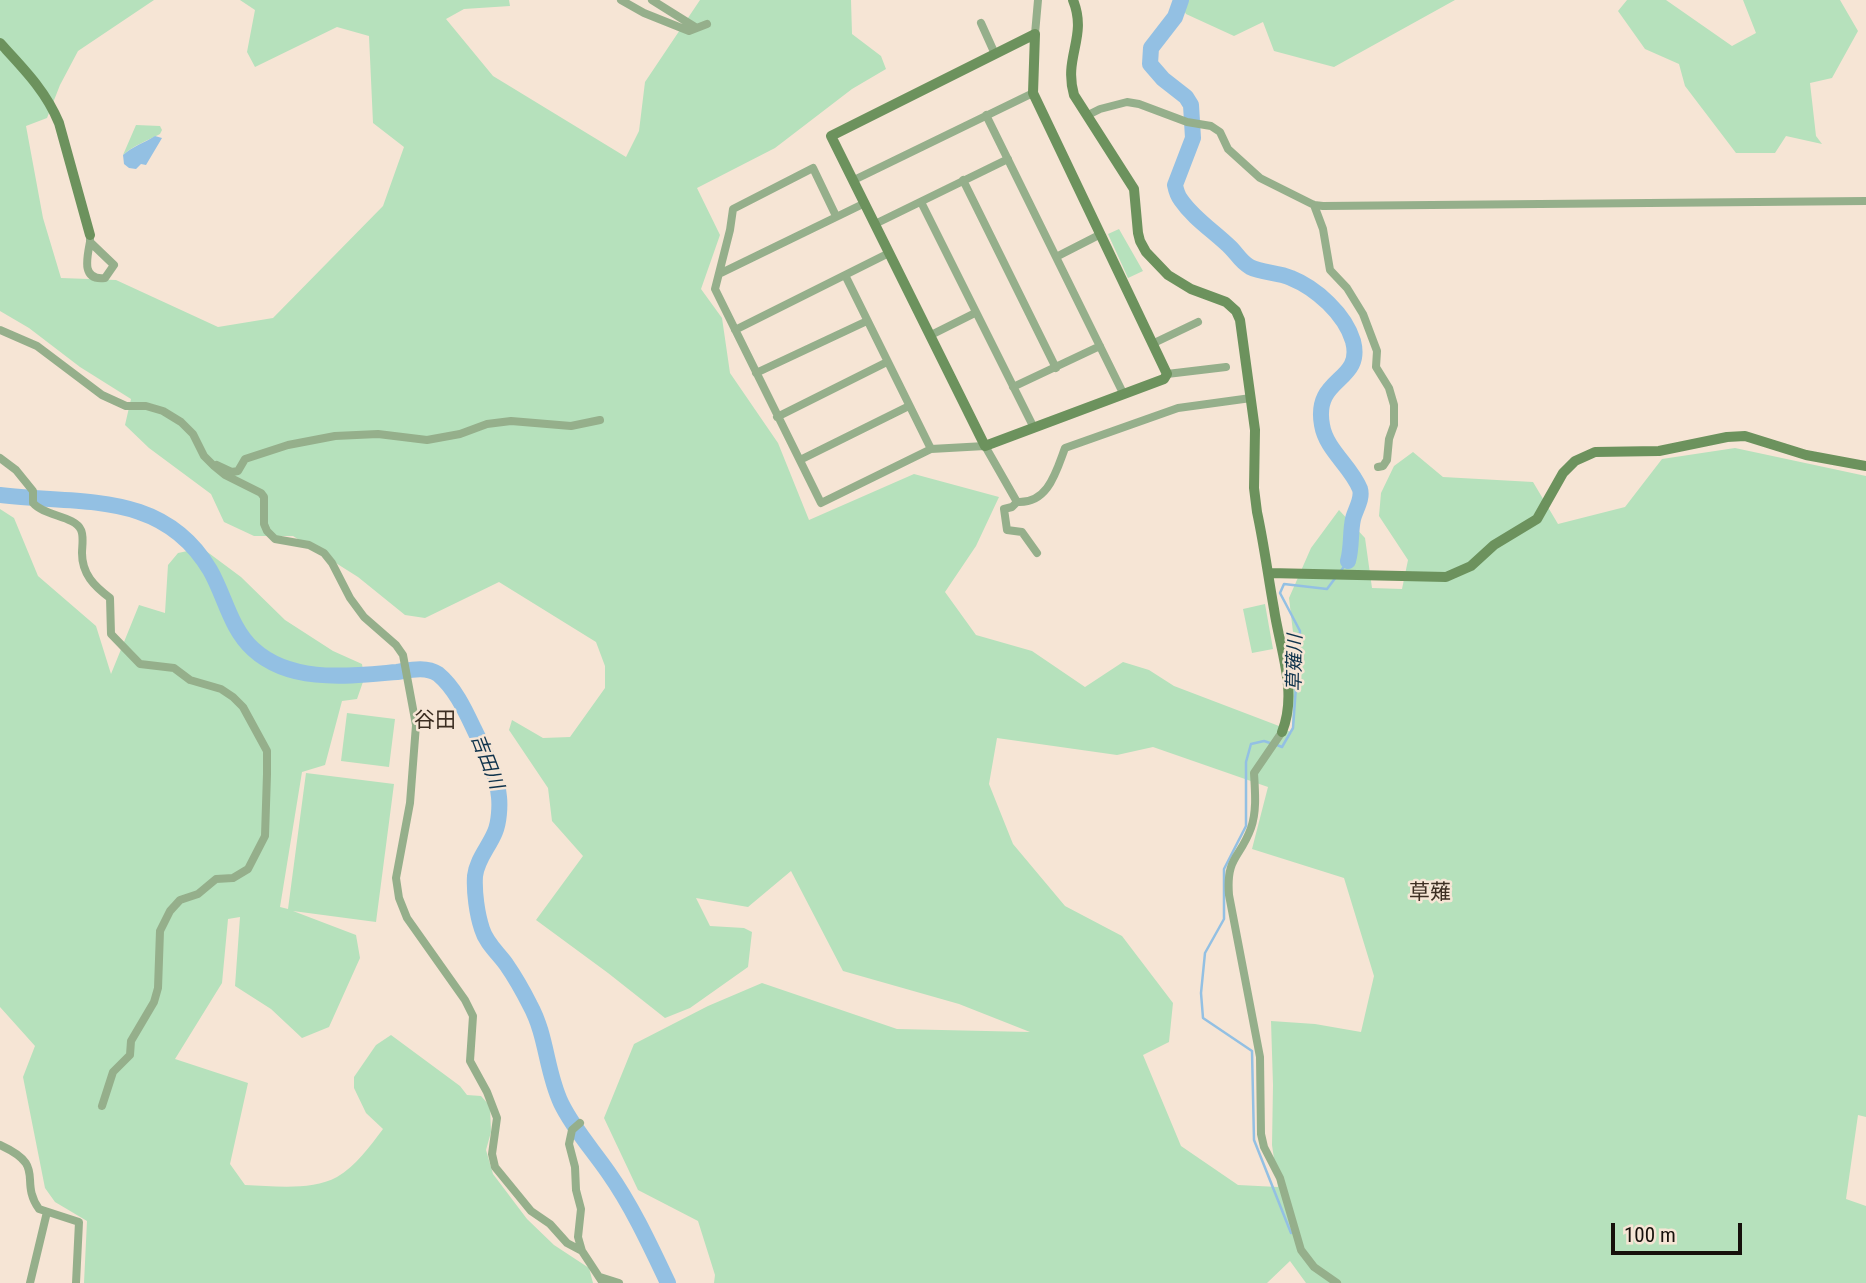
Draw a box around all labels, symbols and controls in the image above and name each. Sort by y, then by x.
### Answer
water label: 草薙川 [1284,634,1308,692]
district label: 谷田 [414,709,456,735]
water label: 吉田川 [465,731,507,793]
district label: 草薙 [1409,881,1451,907]
scale bar [1614,1210,1745,1254]
text: 100 m [1624,1223,1676,1247]

